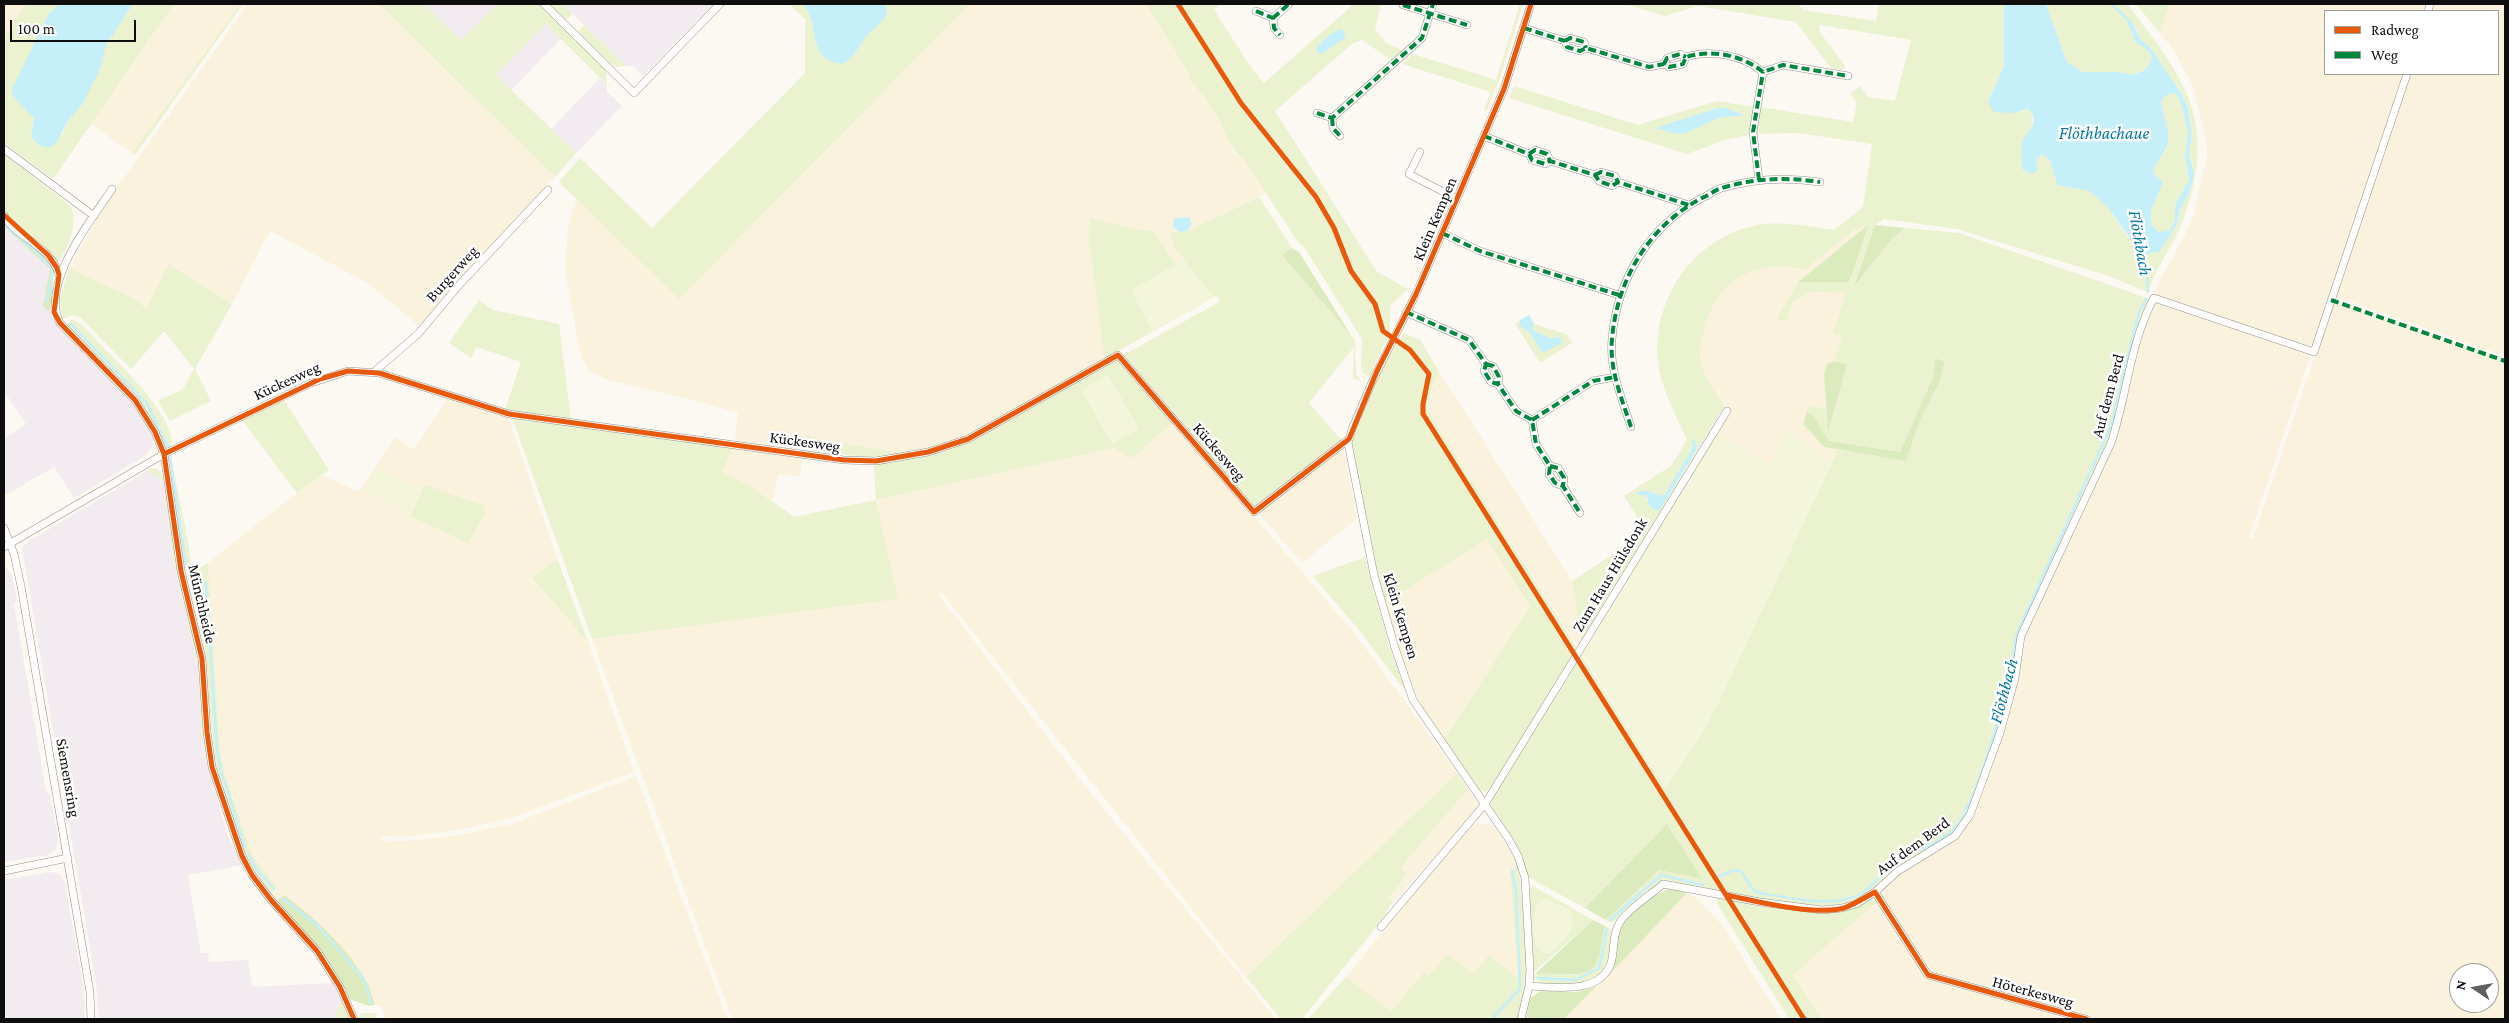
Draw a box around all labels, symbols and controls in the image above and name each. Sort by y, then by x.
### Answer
scale bar [12,10,139,42]
legend [2324,10,2499,75]
text: 100 m [18,21,55,37]
text: Radweg [2371,22,2419,38]
text: Weg [2371,47,2398,63]
water label: Flöthbachaue [2059,122,2149,144]
street label: Klein Kempen [1409,174,1461,264]
water label: Flöthbach [2124,208,2156,278]
street label: Burgerweg [422,242,482,306]
street label: Auf dem Berd [2088,352,2128,440]
street label: Kückesweg [251,357,323,405]
street label: Kückesweg [1188,419,1250,485]
street label: Kückesweg [768,428,842,456]
street label: Zum Haus Hülsdonk [1568,514,1652,636]
street label: Münchheide [184,562,220,646]
street label: Klein Kempen [1379,571,1423,661]
water label: Flöthbach [1985,656,2023,726]
street label: Siemensring [52,737,84,819]
street label: Auf dem Berd [1873,813,1953,879]
north arrow [2449,963,2499,1013]
street label: Höterkesweg [1990,972,2076,1012]
text: N [2451,979,2469,991]

